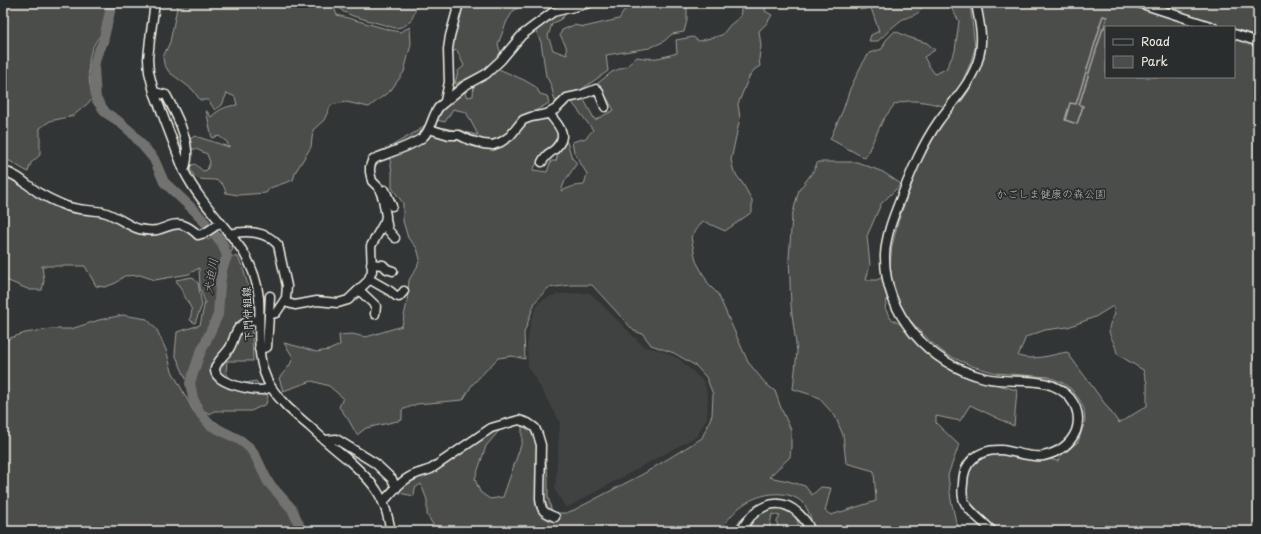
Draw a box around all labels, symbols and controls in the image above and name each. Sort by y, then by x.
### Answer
legend [1105,26,1235,78]
text: Road [1141,32,1170,50]
text: Park [1141,52,1168,70]
park label: かごしま健康の森公園 [996,185,1106,202]
water label: 犬迫川 [198,257,222,295]
street label: 下門仲組線 [237,286,257,342]

